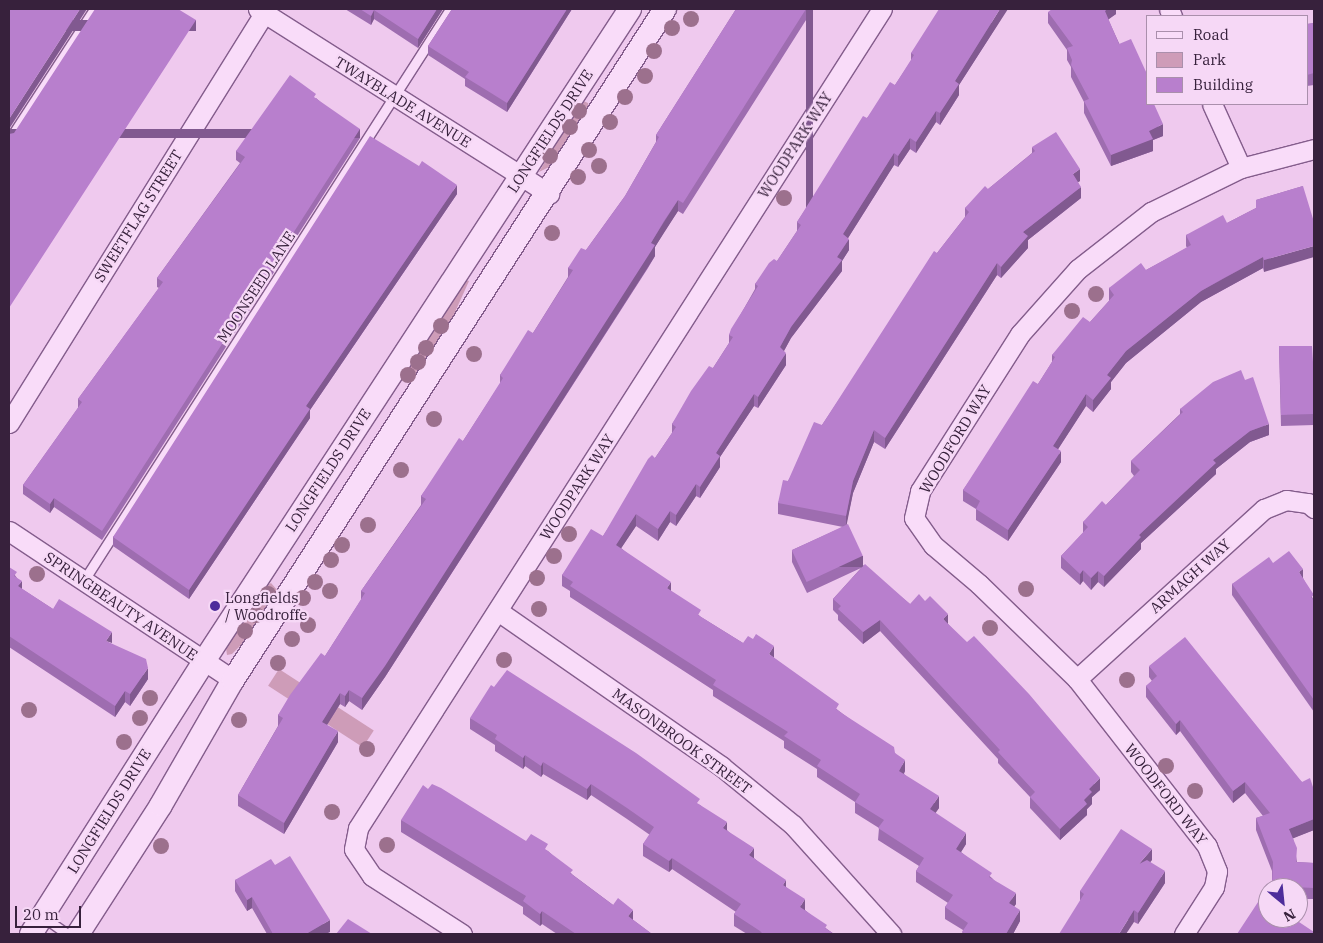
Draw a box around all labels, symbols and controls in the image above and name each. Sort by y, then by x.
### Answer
legend [1146,15,1308,105]
text: Road [1193,25,1229,44]
text: Park [1193,50,1226,69]
street label: TWAYBLADE AVENUE [331,53,475,151]
street label: LONGFIELDS DRIVE [503,66,597,196]
text: Building [1193,75,1253,94]
street label: WOODPARK WAY [754,89,836,201]
street label: SWEETFLAG STREET [90,147,186,285]
street label: MOONSEED LANE [213,228,299,346]
street label: WOODFORD WAY [915,381,995,497]
street label: LONGFIELDS DRIVE [281,405,375,535]
street label: WOODPARK WAY [536,431,618,543]
street label: ARMAGH WAY [1146,535,1234,617]
street label: SPRINGBEAUTY AVENUE [41,548,201,664]
place label: Longfields / Woodroffe [225,588,307,623]
marker: Longfields / Woodroffe [209,600,221,612]
street label: MASONBROOK STREET [609,684,755,798]
street label: WOODFORD WAY [1121,740,1211,848]
street label: LONGFIELDS DRIVE [63,745,155,877]
north arrow [1258,878,1308,928]
scale bar [18,896,84,928]
text: 20 m [23,905,59,924]
text: N [1280,905,1299,926]

